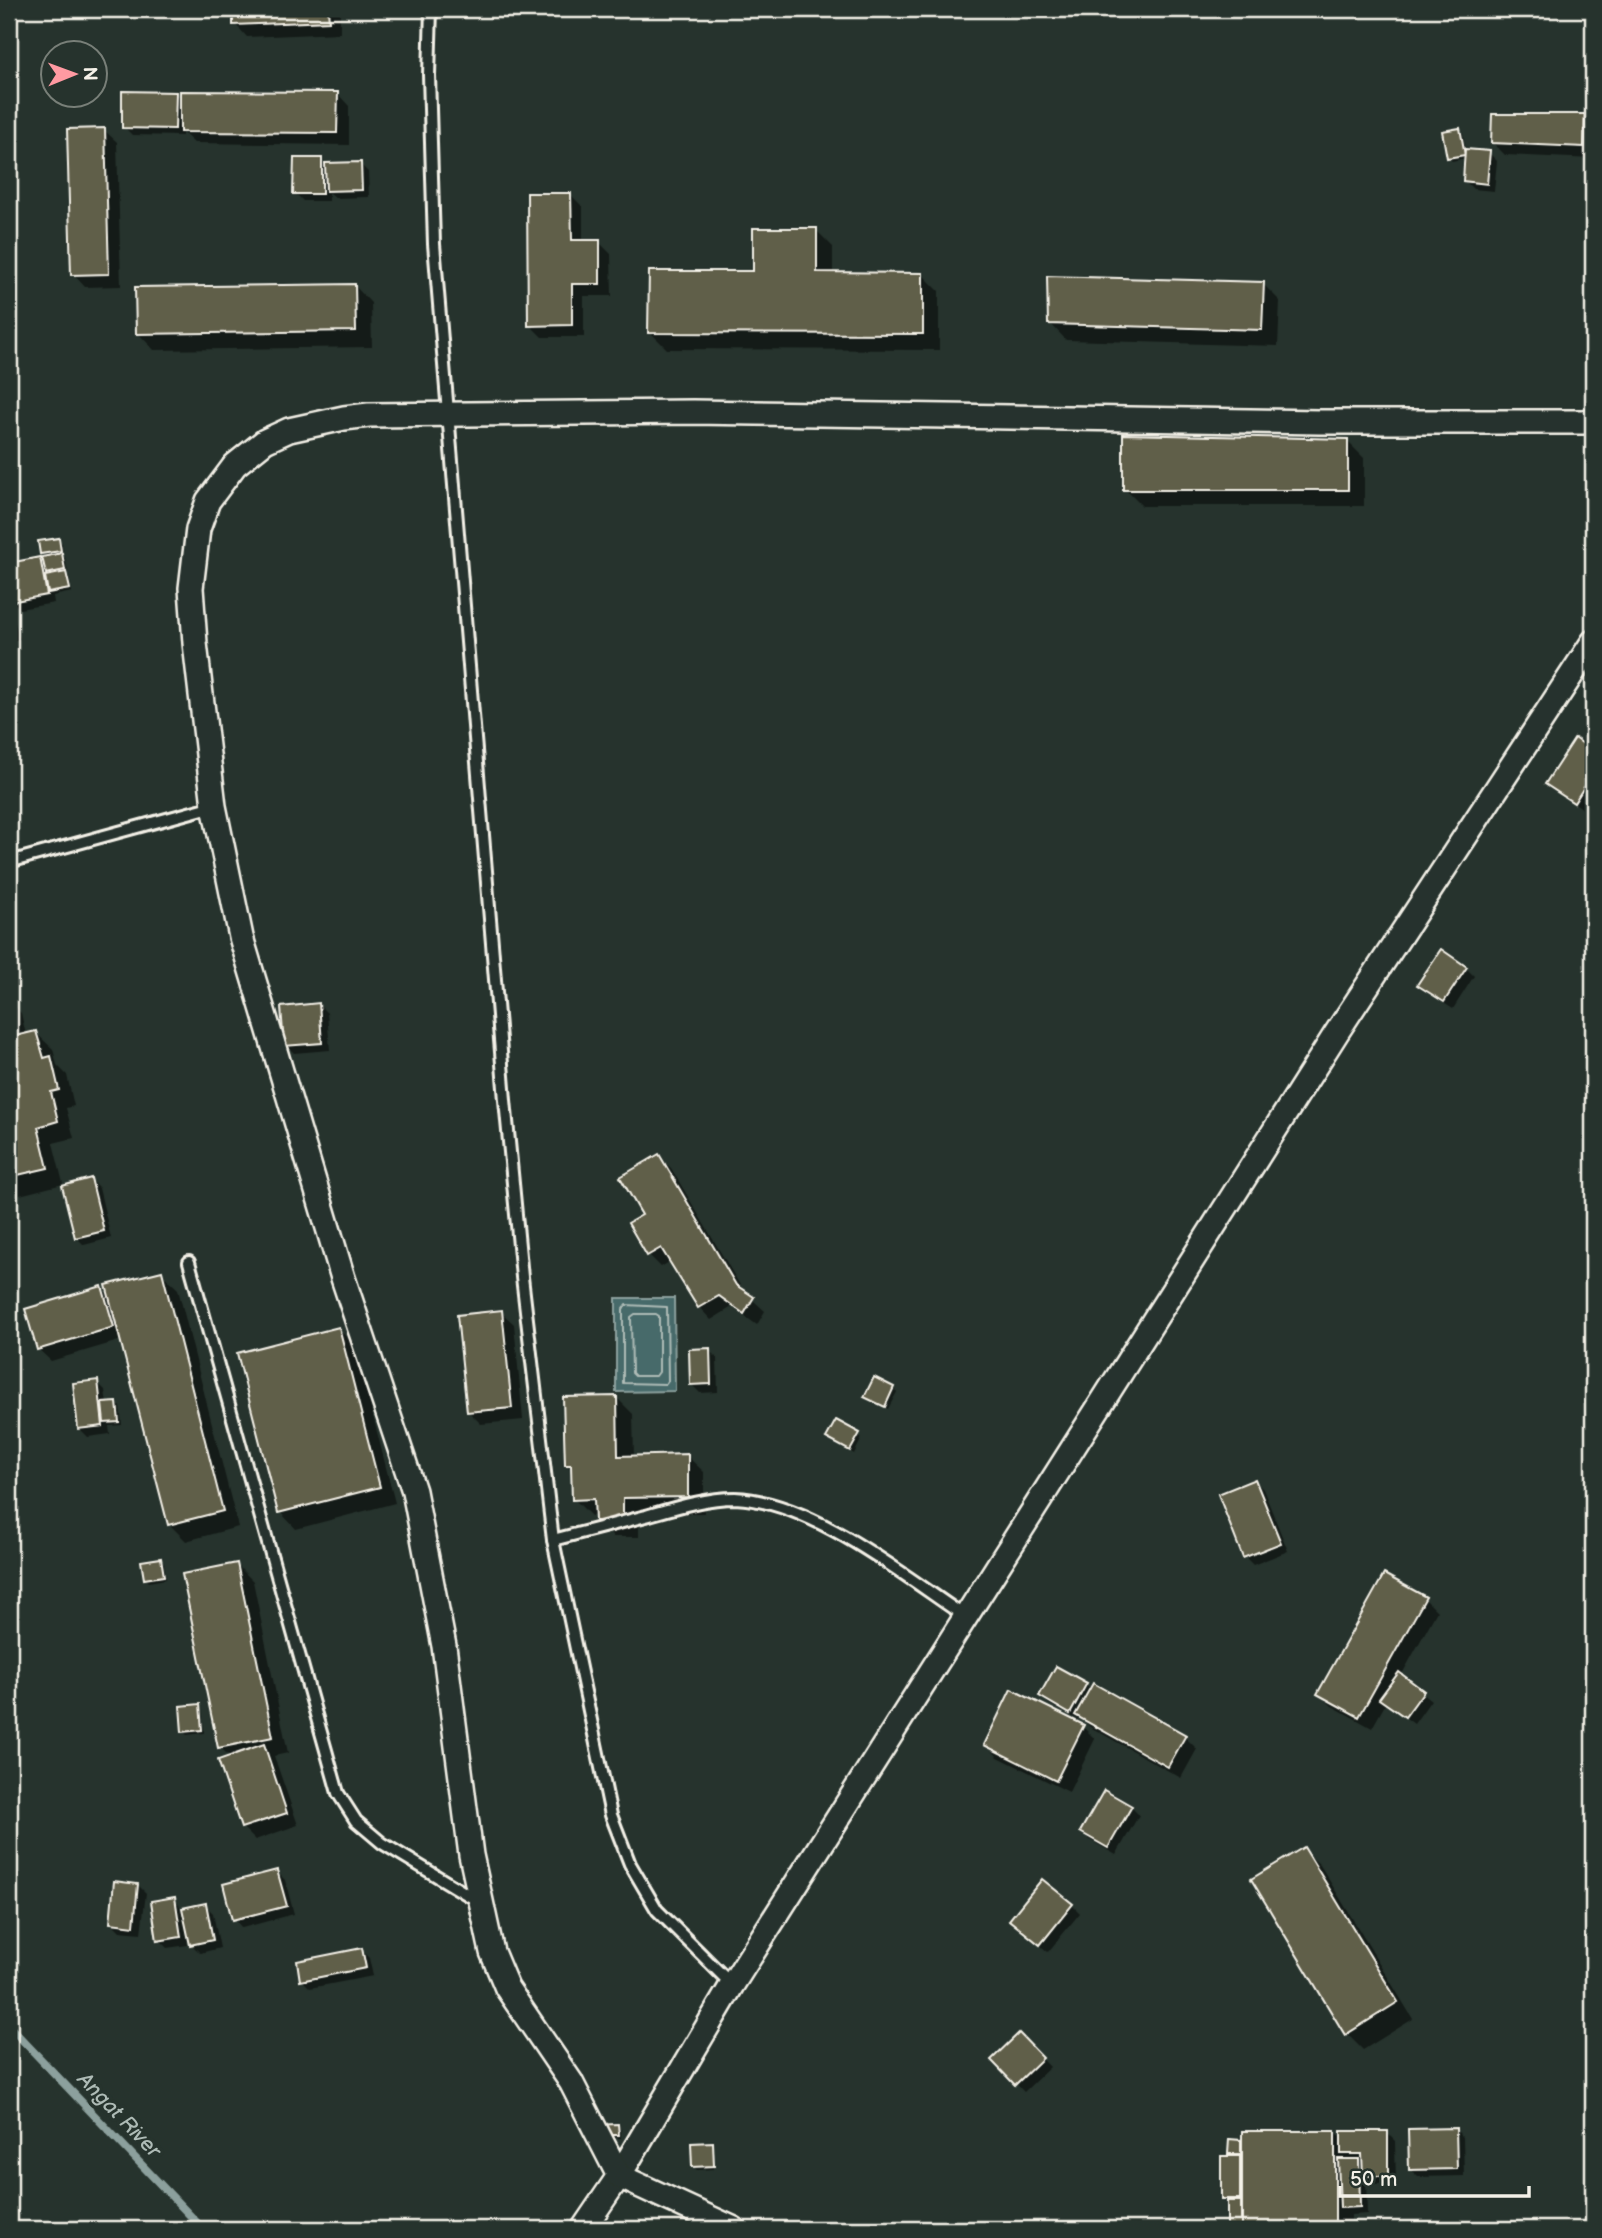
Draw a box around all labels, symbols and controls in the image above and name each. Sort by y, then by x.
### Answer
north arrow [38,38,108,108]
text: N [78,66,101,81]
water label: Angat River [71,2066,167,2164]
scale bar [1340,2154,1528,2198]
text: 50 m [1350,2167,1397,2192]

